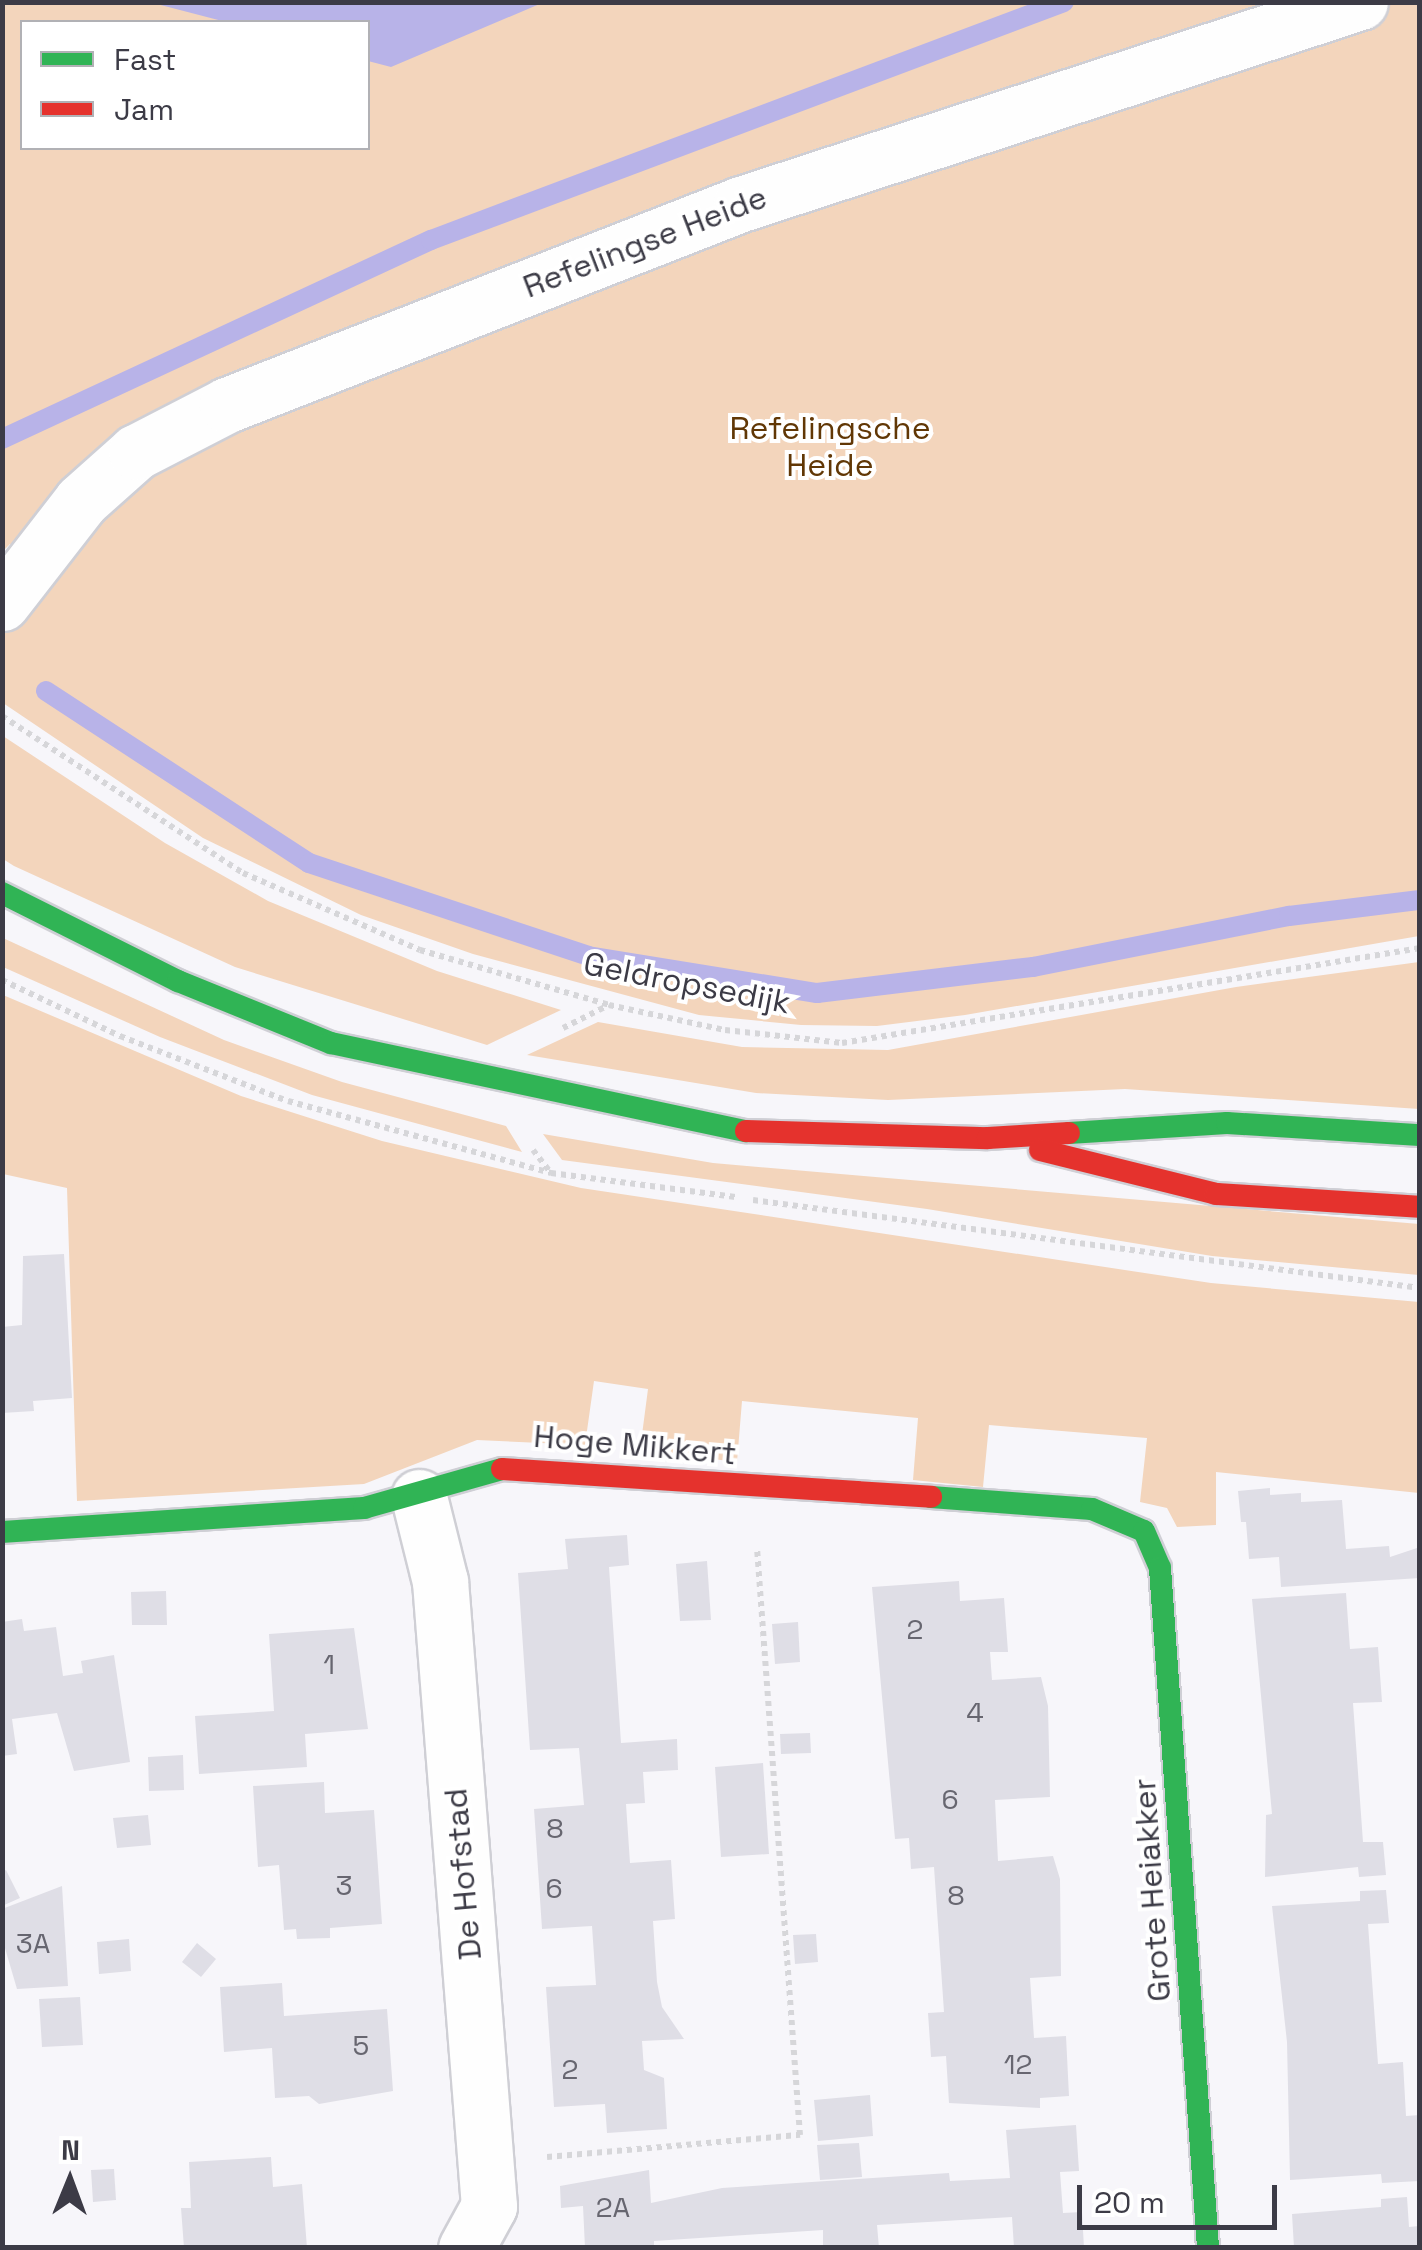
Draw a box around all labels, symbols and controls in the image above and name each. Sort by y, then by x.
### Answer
legend [20,20,370,150]
text: Fast [114,40,176,79]
text: Jam [114,90,174,129]
street label: Refelingse Heide [518,178,772,306]
park label: Refelingsche Heide [729,410,931,485]
street label: Geldropsedijk [580,944,794,1022]
street label: Hoge Mikkert [532,1417,738,1473]
house number: 2 [907,1612,923,1646]
house number: 1 [323,1647,335,1681]
house number: 4 [966,1695,984,1729]
street label: Grote Heiakker [1125,1777,1179,2003]
house number: 6 [941,1782,959,1816]
street label: De Hofstad [436,1787,490,1961]
house number: 8 [546,1811,564,1845]
house number: 3 [336,1868,352,1902]
house number: 6 [545,1871,563,1905]
house number: 8 [947,1878,965,1912]
house number: 3A [16,1926,50,1960]
house number: 5 [353,2028,369,2062]
house number: 12 [1004,2047,1032,2081]
house number: 2 [562,2052,578,2086]
north arrow [20,2130,120,2230]
text: N [61,2132,80,2168]
scale bar [1082,2165,1282,2227]
text: 20 m [1094,2183,1165,2222]
house number: 2A [596,2190,630,2224]

